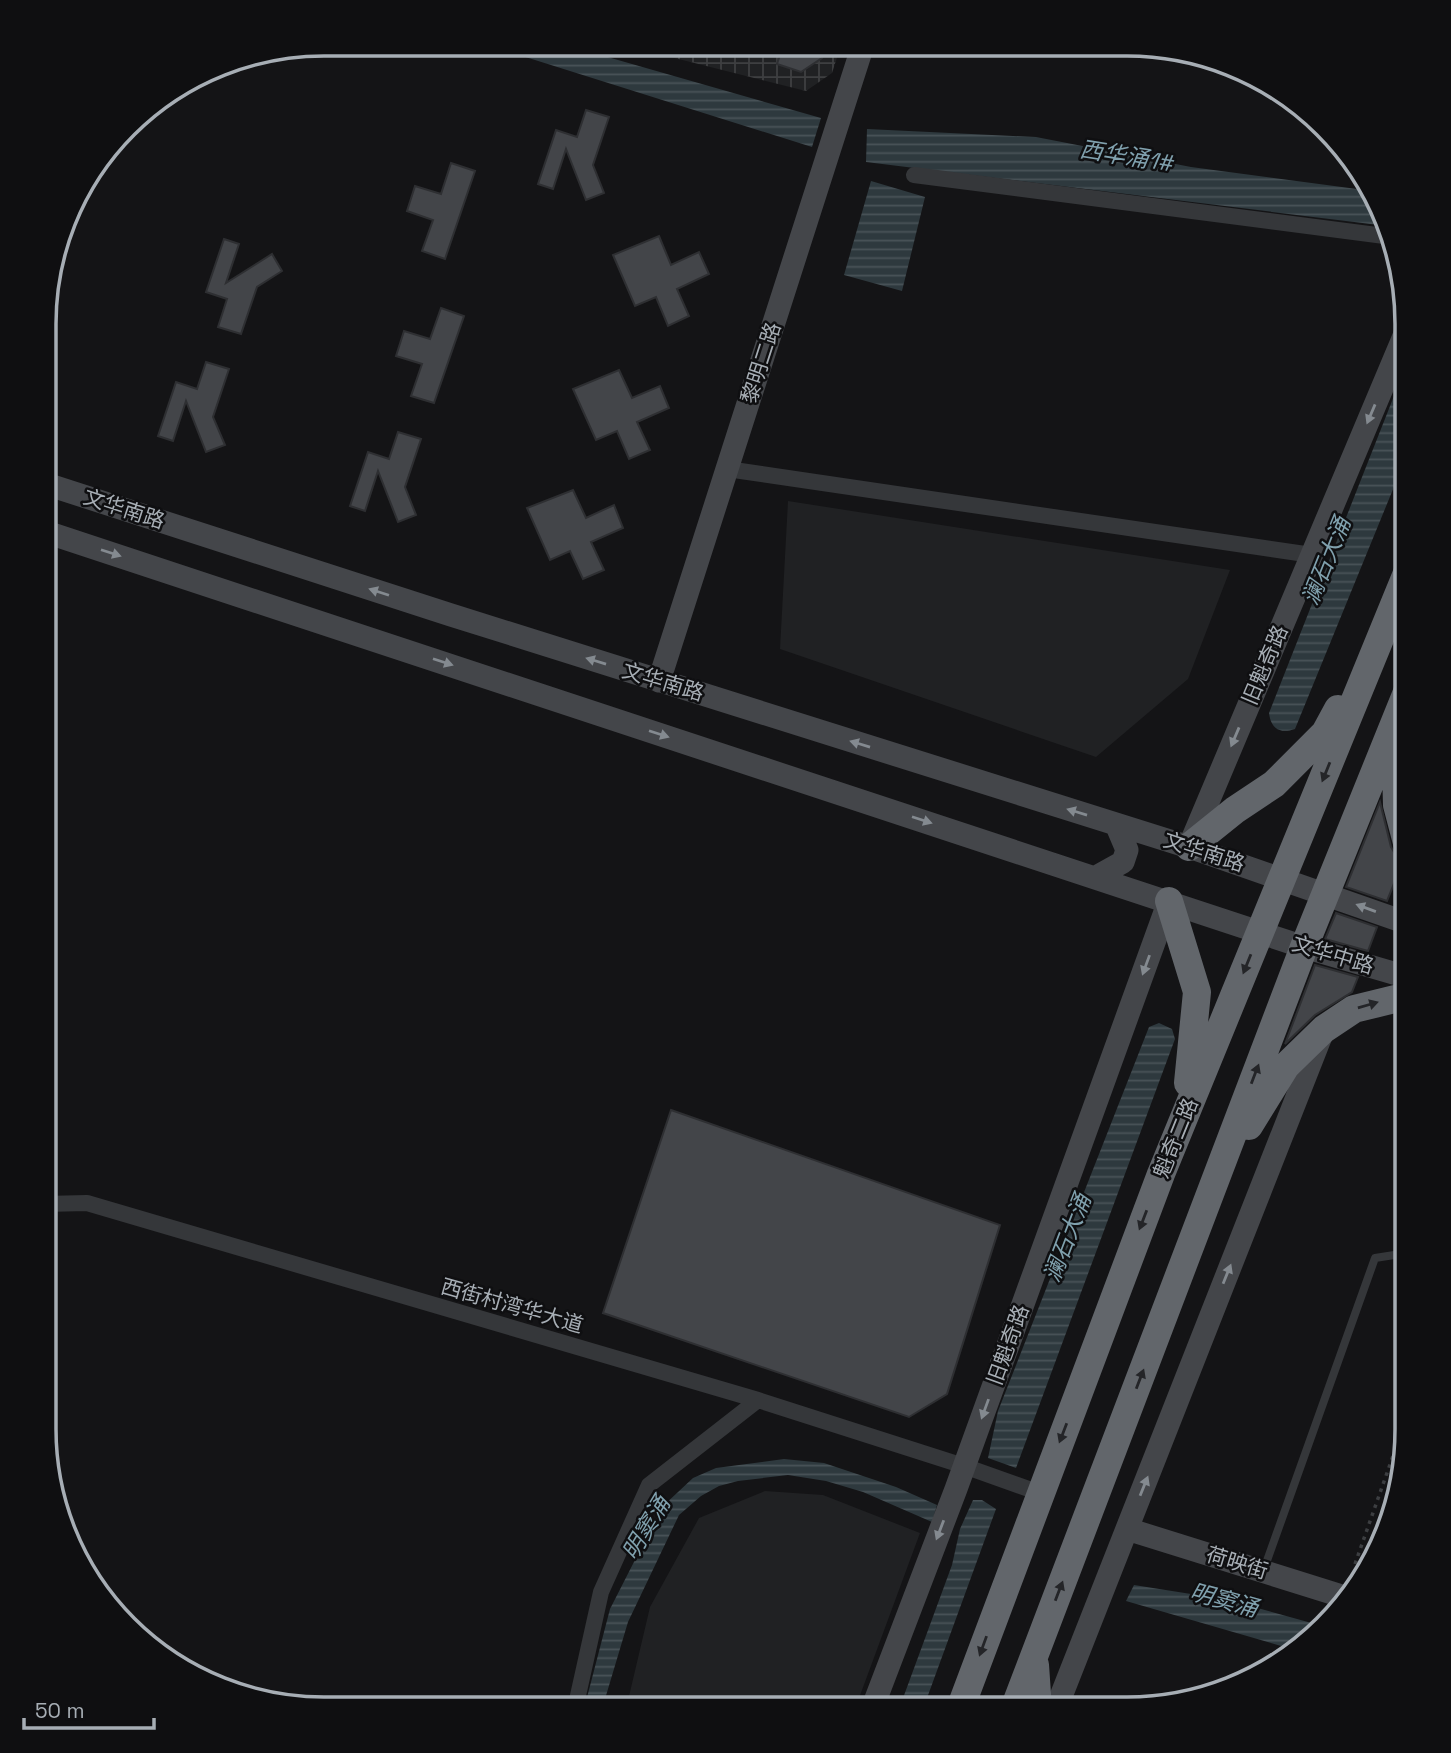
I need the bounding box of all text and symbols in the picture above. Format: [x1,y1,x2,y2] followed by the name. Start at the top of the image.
[1078,134,1177,178] water label: 西华涌1#
[735,319,786,407] street label: 黎明二路
[1365,404,1376,425] one-way arrow
[80,483,168,534] street label: 文华南路
[1295,510,1358,609] water label: 澜石大涌
[100,548,121,559] one-way arrow
[369,586,390,597] one-way arrow
[1236,621,1293,709] street label: 旧魁奇路
[586,655,607,666] one-way arrow
[619,656,707,707] street label: 文华南路
[433,658,454,668] one-way arrow
[1230,727,1241,748] one-way arrow
[649,729,670,739] one-way arrow
[849,738,870,749] one-way arrow
[1320,762,1331,783] one-way arrow
[1066,806,1087,817] one-way arrow
[911,815,932,826] one-way arrow
[1160,826,1248,877] street label: 文华南路
[1355,903,1376,914] one-way arrow
[1289,929,1377,980] street label: 文华中路
[1242,954,1253,975] one-way arrow
[1140,955,1151,976] one-way arrow
[1357,999,1378,1009] one-way arrow
[1250,1064,1261,1085] one-way arrow
[1147,1094,1204,1182] street label: 魁奇二路
[1037,1187,1099,1286] water label: 澜石大涌
[1138,1210,1149,1231] one-way arrow
[1222,1264,1233,1285] one-way arrow
[438,1272,587,1339] street label: 西街村湾华大道
[980,1301,1035,1389] street label: 旧魁奇路
[1134,1368,1145,1389] one-way arrow
[979,1399,990,1420] one-way arrow
[1057,1422,1068,1443] one-way arrow
[1138,1475,1149,1496] one-way arrow
[615,1488,678,1565] water label: 明窦涌
[935,1519,946,1540] one-way arrow
[1203,1540,1271,1585] street label: 荷映街
[1187,1577,1264,1624] water label: 明窦涌
[1054,1581,1065,1602] one-way arrow
[977,1635,988,1656] one-way arrow
[24,1686,154,1730] scale bar
[35,1697,85,1724] text: 50 m

